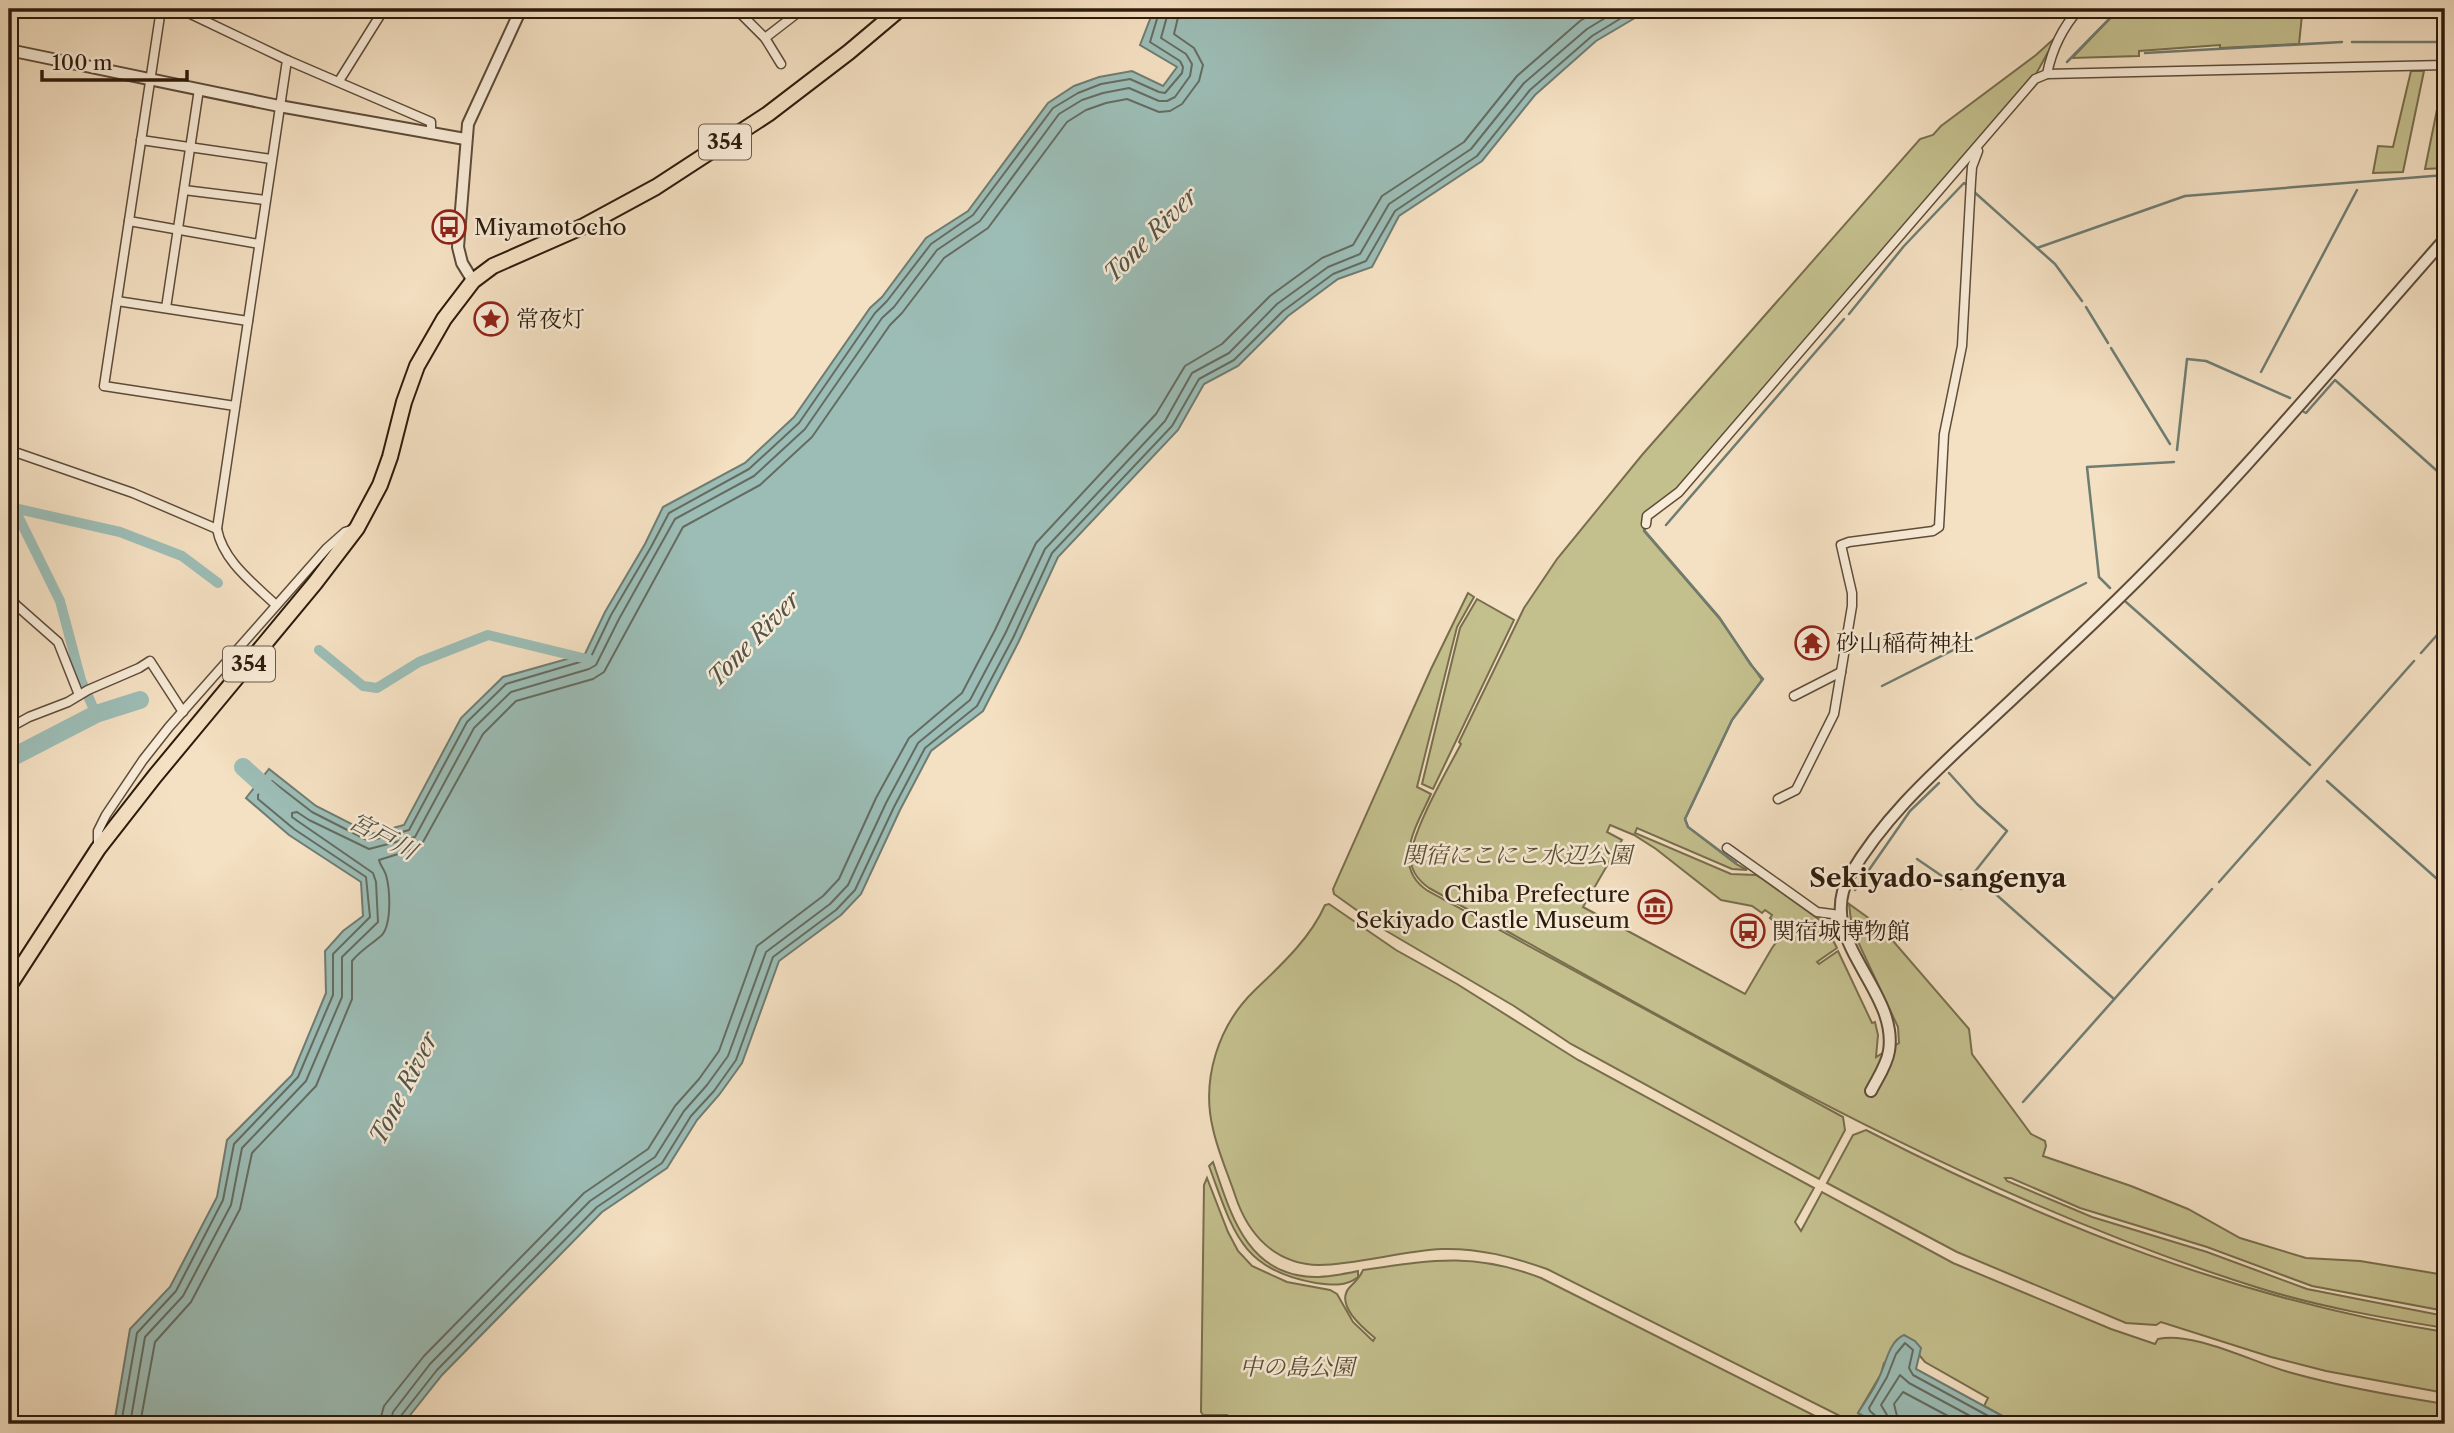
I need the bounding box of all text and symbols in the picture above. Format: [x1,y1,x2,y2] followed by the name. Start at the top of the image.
[42,38,187,82] scale bar
[52,50,113,75] text: 100 m
[699,124,751,160] road number: 354
[1098,180,1205,288] water label: Tone River
[430,208,468,246] bus stop icon: Miyamotocho
[474,213,627,241] place label: Miyamotocho
[472,300,510,338] place icon: 常夜灯
[516,305,585,333] place label: 常夜灯
[701,584,807,692] water label: Tone River
[1793,624,1831,662] temple icon: 砂山稲荷神社
[1836,629,1974,657] place label: 砂山稲荷神社
[223,646,275,682] road number: 354
[345,806,424,867] water label: 宮戸川
[1402,841,1636,869] park label: 関宿にこにこ水辺公園
[1809,862,2068,894] district label: Sekiyado-sangenya
[1356,880,1630,934] place label: Chiba Prefecture Sekiyado Castle Museum
[1636,888,1674,926] museum icon: Chiba Prefecture Sekiyado Castle Museum
[1729,912,1767,950] bus stop icon: 関宿城博物館
[1772,917,1910,945] place label: 関宿城博物館
[363,1026,445,1148] water label: Tone River
[1240,1353,1359,1381] park label: 中の島公園

